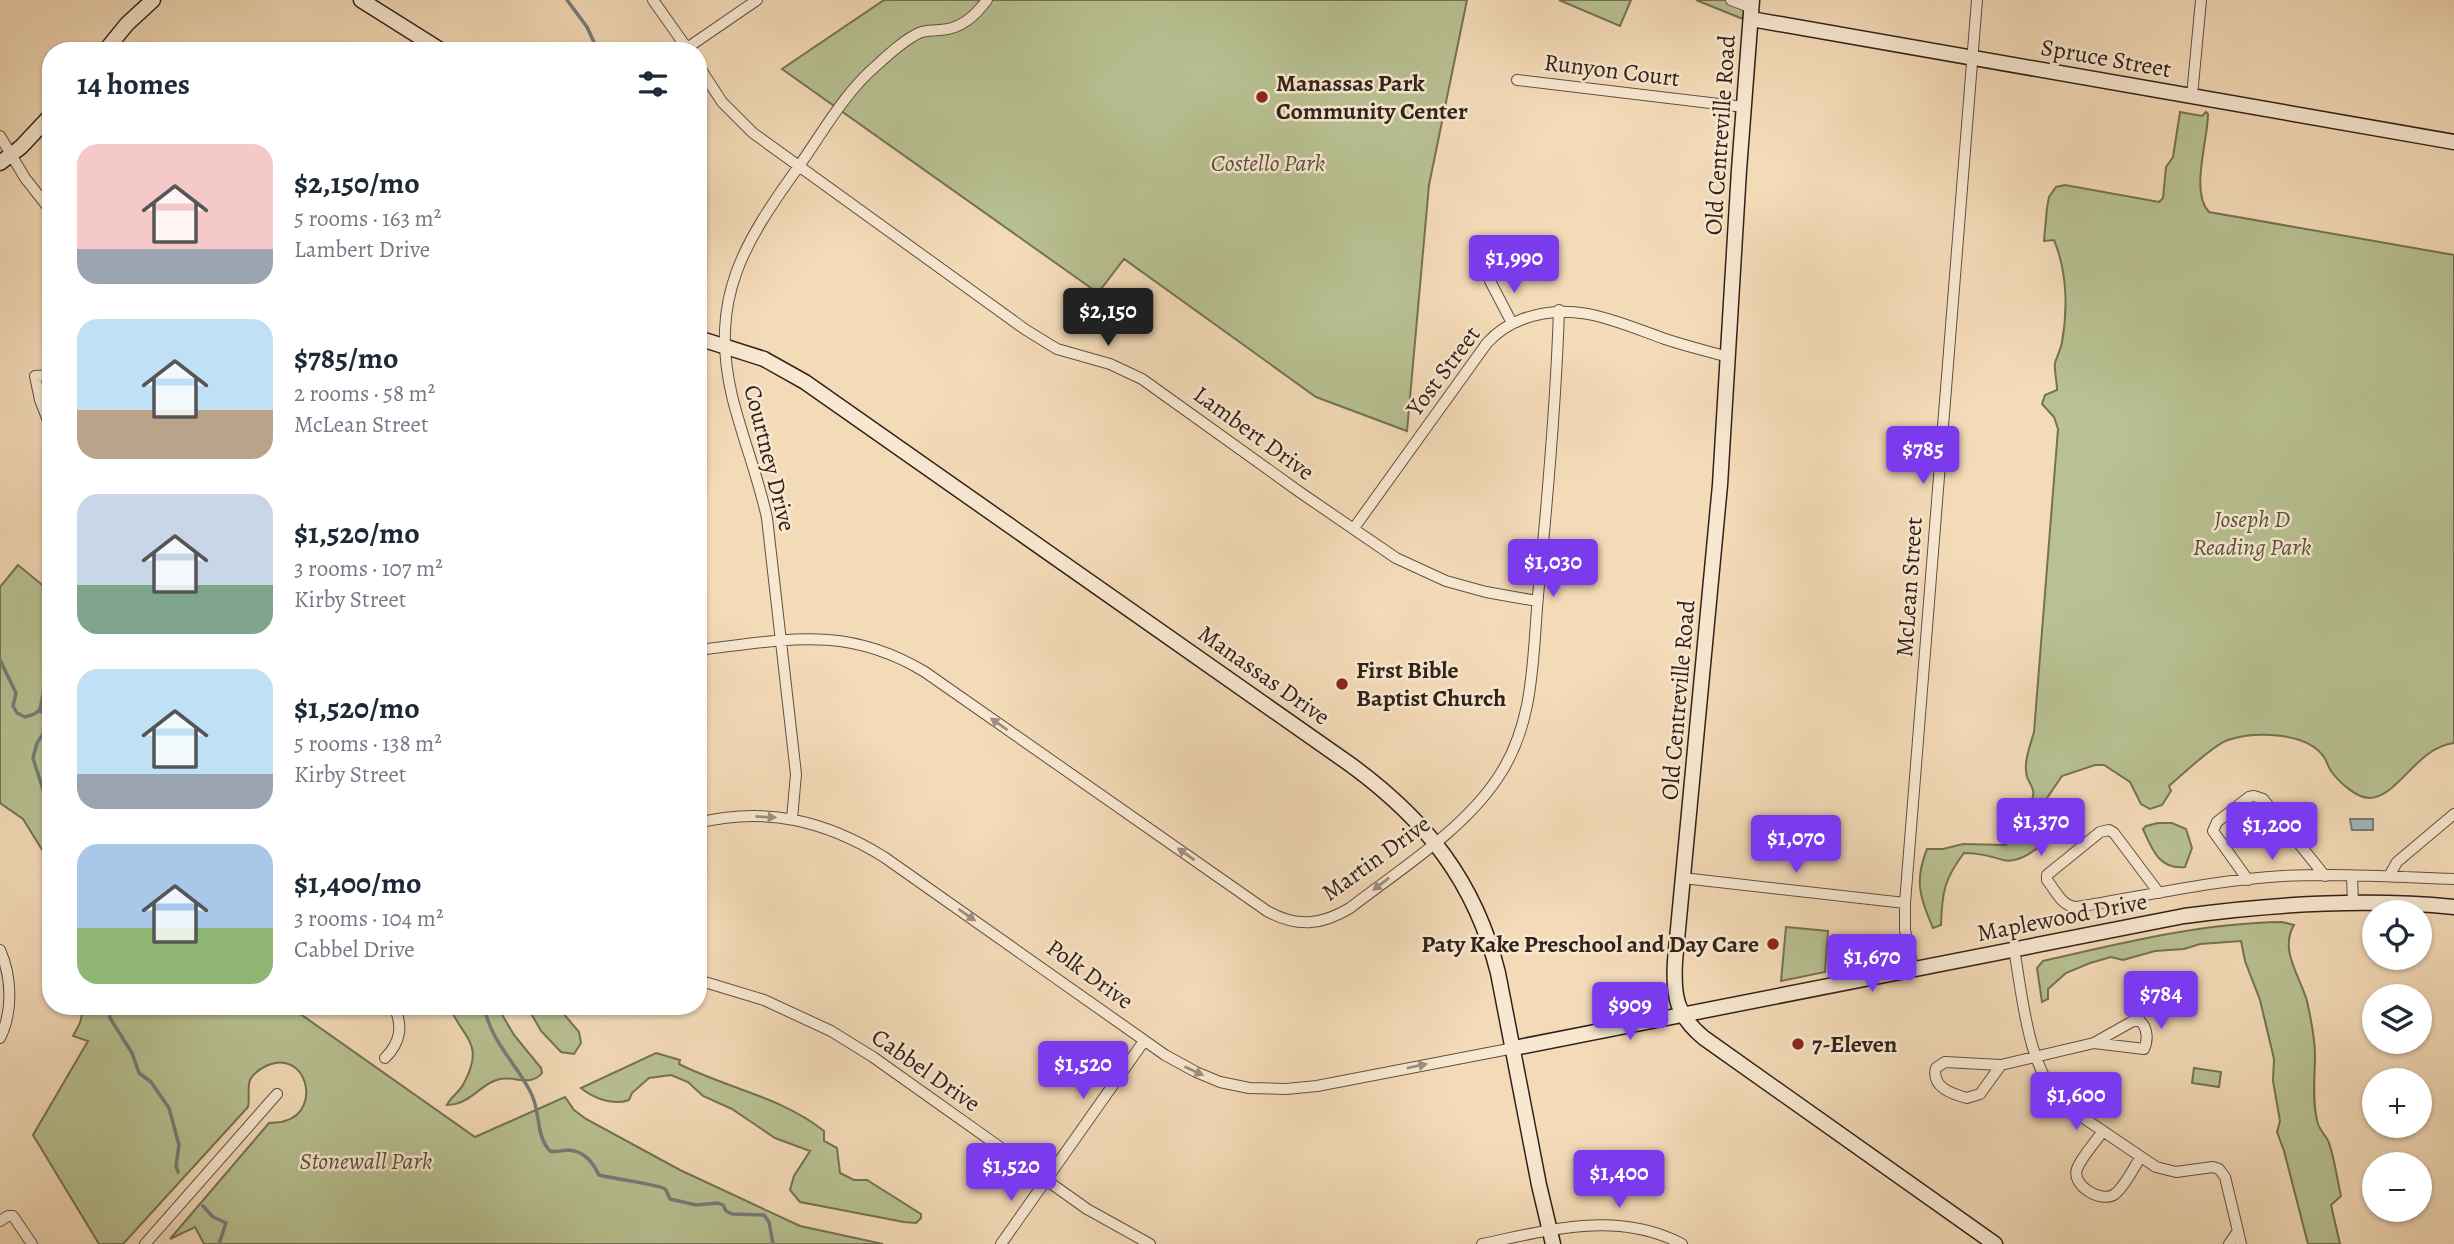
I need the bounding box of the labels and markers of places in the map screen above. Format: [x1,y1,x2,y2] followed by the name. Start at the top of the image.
[1276,67,1468,127] place label: Manassas Park Community Center
[1254,89,1270,105] marker: Manassas Park Community Center
[1457,236,1571,295] pin: $1,990
[1051,288,1165,348] pin: $2,150
[1882,426,1964,486] pin: $785
[1496,540,1610,599] pin: $1,030
[1356,654,1506,714] place label: First Bible Baptist Church
[1334,676,1350,692] marker: First Bible Baptist Church
[1984,798,2098,858] pin: $1,370
[2215,802,2329,862] pin: $1,200
[1739,816,1853,875] pin: $1,070
[1421,928,1759,960] place label: Paty Kake Preschool and Day Care
[1815,934,1929,994] pin: $1,670
[1765,936,1781,952] marker: Paty Kake Preschool and Day Care
[2120,972,2202,1031] pin: $784
[1589,982,1671,1042] pin: $909
[1812,1028,1898,1060] place label: 7-Eleven
[1790,1036,1806,1052] marker: 7-Eleven
[1026,1042,1140,1101] pin: $1,520
[2019,1072,2133,1132] pin: $1,600
[954,1144,1068,1203] pin: $1,520
[1562,1150,1676,1210] pin: $1,400

